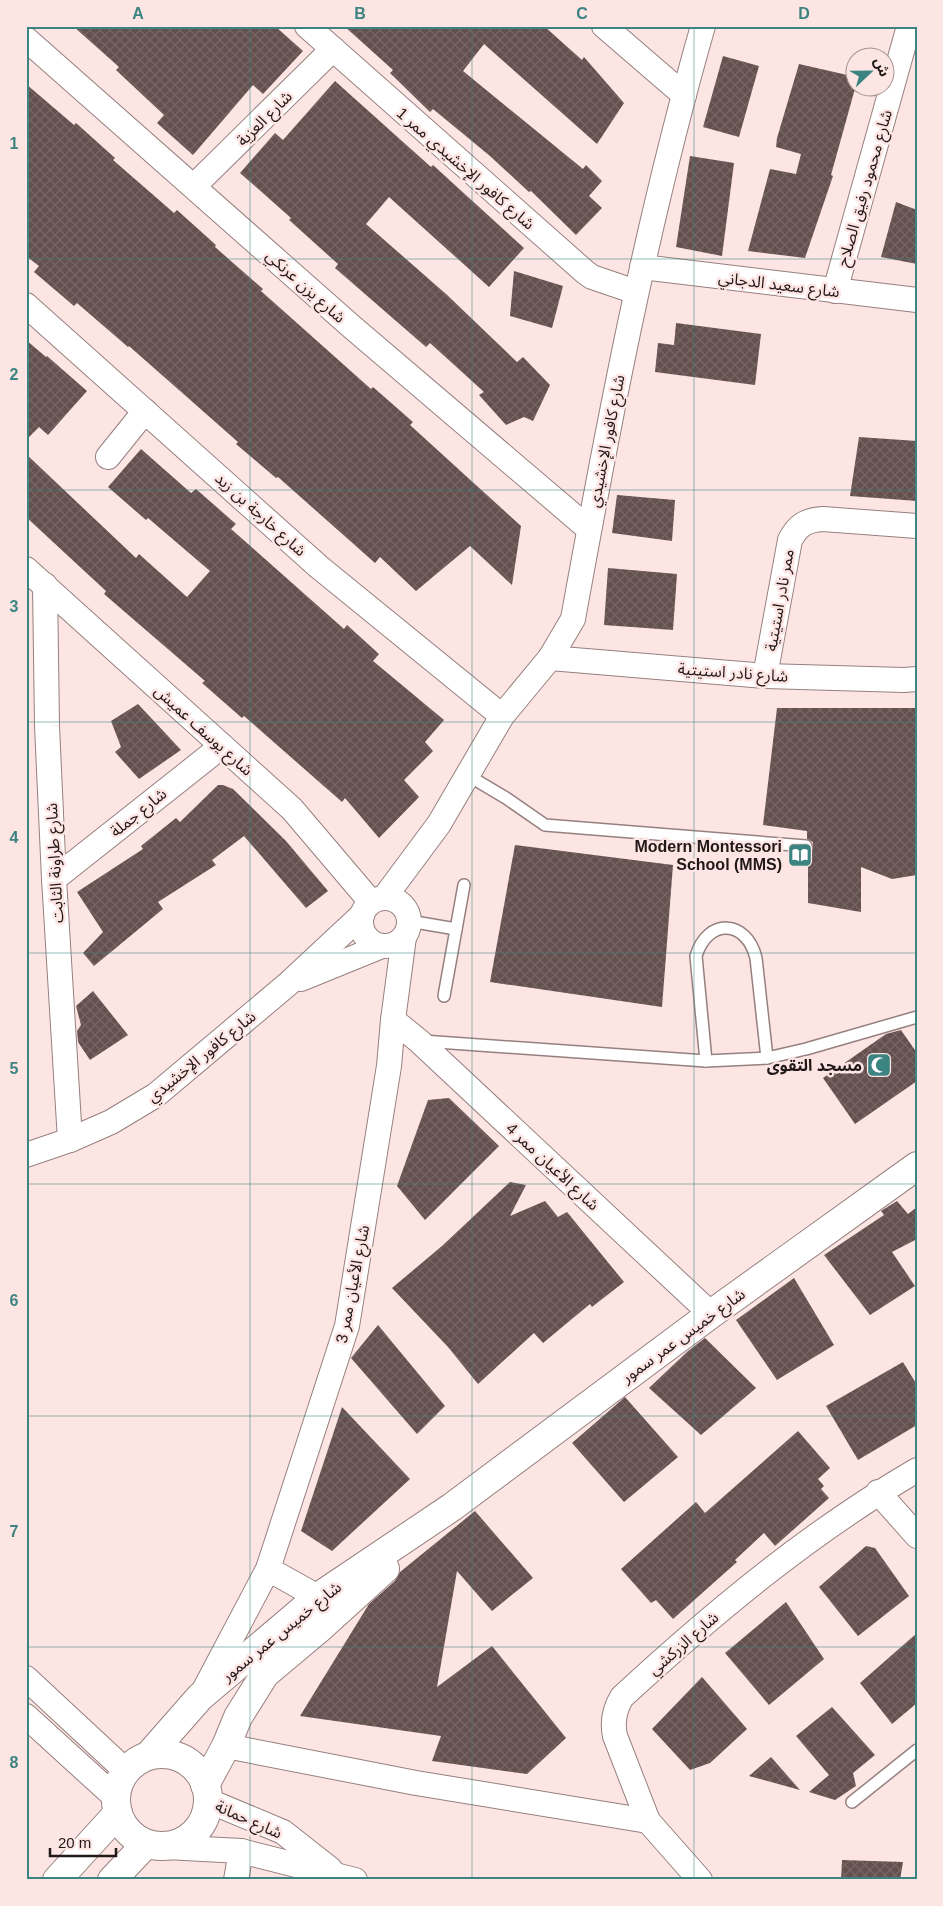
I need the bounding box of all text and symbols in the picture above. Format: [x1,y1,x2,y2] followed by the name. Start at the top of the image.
[132,5,144,22] text: A
[354,5,366,22] text: B
[576,5,588,22] text: C
[798,5,810,22] text: D
[846,48,896,98] north arrow
[871,55,893,79] text: ش
[233,87,298,152] street label: شارع العزية
[391,104,538,236] street label: شارع كافور الإخشيدي ممر 1
[834,108,899,269] street label: شارع محمود رفيق الصلاح
[10,135,19,152] text: 1
[260,247,349,329] street label: شارع يزن عرنكي
[717,269,841,304] street label: شارع سعيد الدجاني
[10,366,19,383] text: 2
[585,373,632,510] street label: شارع كافور الإخشيدي
[209,469,309,562] street label: شارع خارجة بن زيد
[762,548,798,653] street label: ممر نادر استيتية
[10,598,19,615] text: 3
[677,660,789,689] street label: شارع نادر استيتية
[148,682,256,782] street label: شارع يوسف عميش
[107,785,172,843] street label: شارع جملة
[43,802,70,923] street label: شارع طراونة الثابت
[10,829,19,846] text: 4
[634,838,782,873] place label: Modern Montessori School (MMS)
[787,842,813,868] library icon: Modern Montessori School (MMS)
[144,1007,262,1108] street label: شارع كافور الإخشيدي
[866,1052,892,1078] mosque icon: مسجد التقوى
[767,1057,862,1075] place label: مسجد التقوى
[10,1060,19,1077] text: 5
[500,1119,602,1216] street label: شارع الأعيان ممر 4
[333,1223,376,1345] street label: شارع الأعيان ممر 3
[617,1285,751,1390] street label: شارع خميس عمر سمور
[10,1292,19,1309] text: 6
[10,1523,19,1540] text: 7
[218,1578,347,1688] street label: شارع خميس عمر سمور
[645,1608,724,1681] street label: شارع الزركشي
[10,1754,19,1771] text: 8
[211,1797,285,1845] street label: شارع حمانة
[50,1826,116,1858] scale bar
[58,1834,91,1851] text: 20 m

